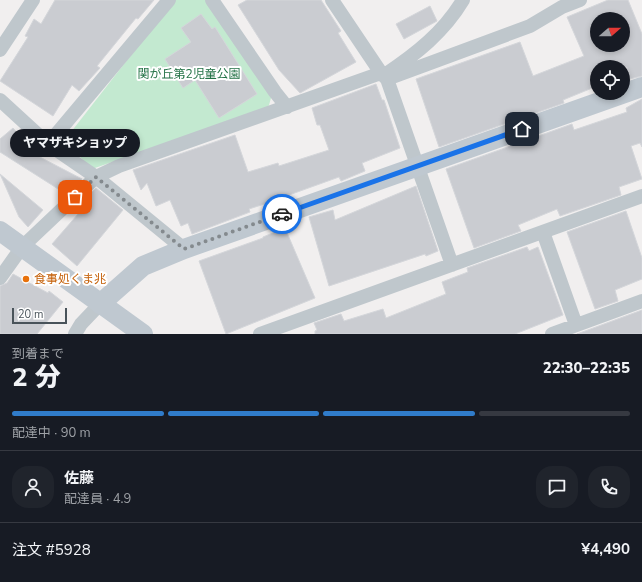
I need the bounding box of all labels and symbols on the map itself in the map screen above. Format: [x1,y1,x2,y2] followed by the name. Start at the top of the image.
[590,12,630,52] north arrow
[137,66,241,82] park label: 関が丘第2児童公園
[505,112,539,146] pin
[10,129,140,157] callout: ヤマザキショップ
[58,180,92,214] pin
[262,194,302,234] courier
[34,271,106,287] place label: 食事処くま兆
[21,274,31,284] marker: 食事処くま兆
[12,306,67,325] scale bar

